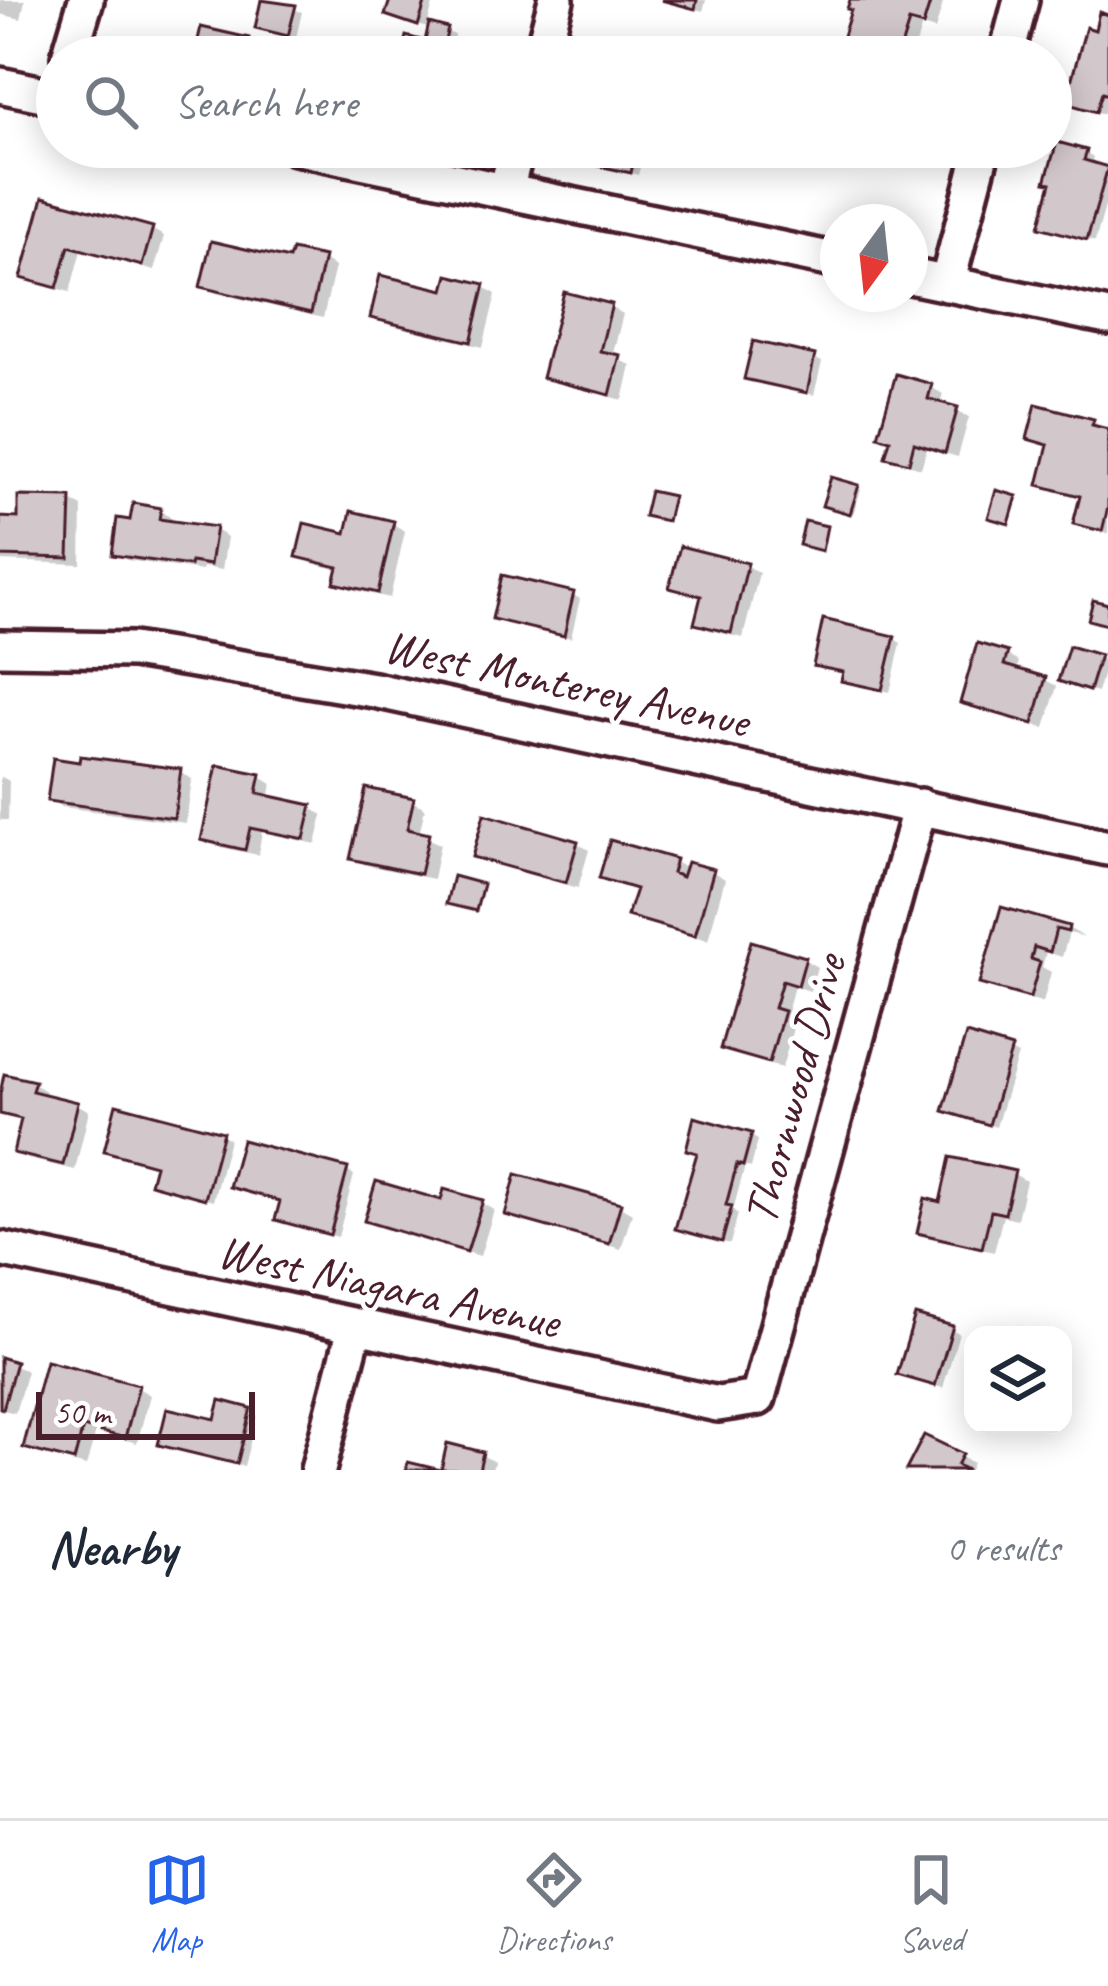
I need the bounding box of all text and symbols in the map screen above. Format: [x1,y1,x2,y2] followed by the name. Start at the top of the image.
[36,36,1072,168] search box
[78,69,144,135] icon: search
[174,74,357,131] text: Search here
[820,204,928,312] north arrow
[379,615,757,752] street label: West Monterey Avenue
[729,945,860,1230] street label: Thornwood Drive
[213,1221,568,1352] street label: West Niagara Avenue
[964,1326,1072,1434] map controls
[964,1326,1072,1434] button: layers
[36,1386,255,1439] scale bar
[54,1392,110,1434] text: 50 m
[48,1516,176,1580] text: Nearby
[946,1524,1060,1573] text: 0 results
[144,1847,210,1961] tab: Map
[497,1847,611,1961] tab: Directions
[898,1847,964,1961] tab: Saved

